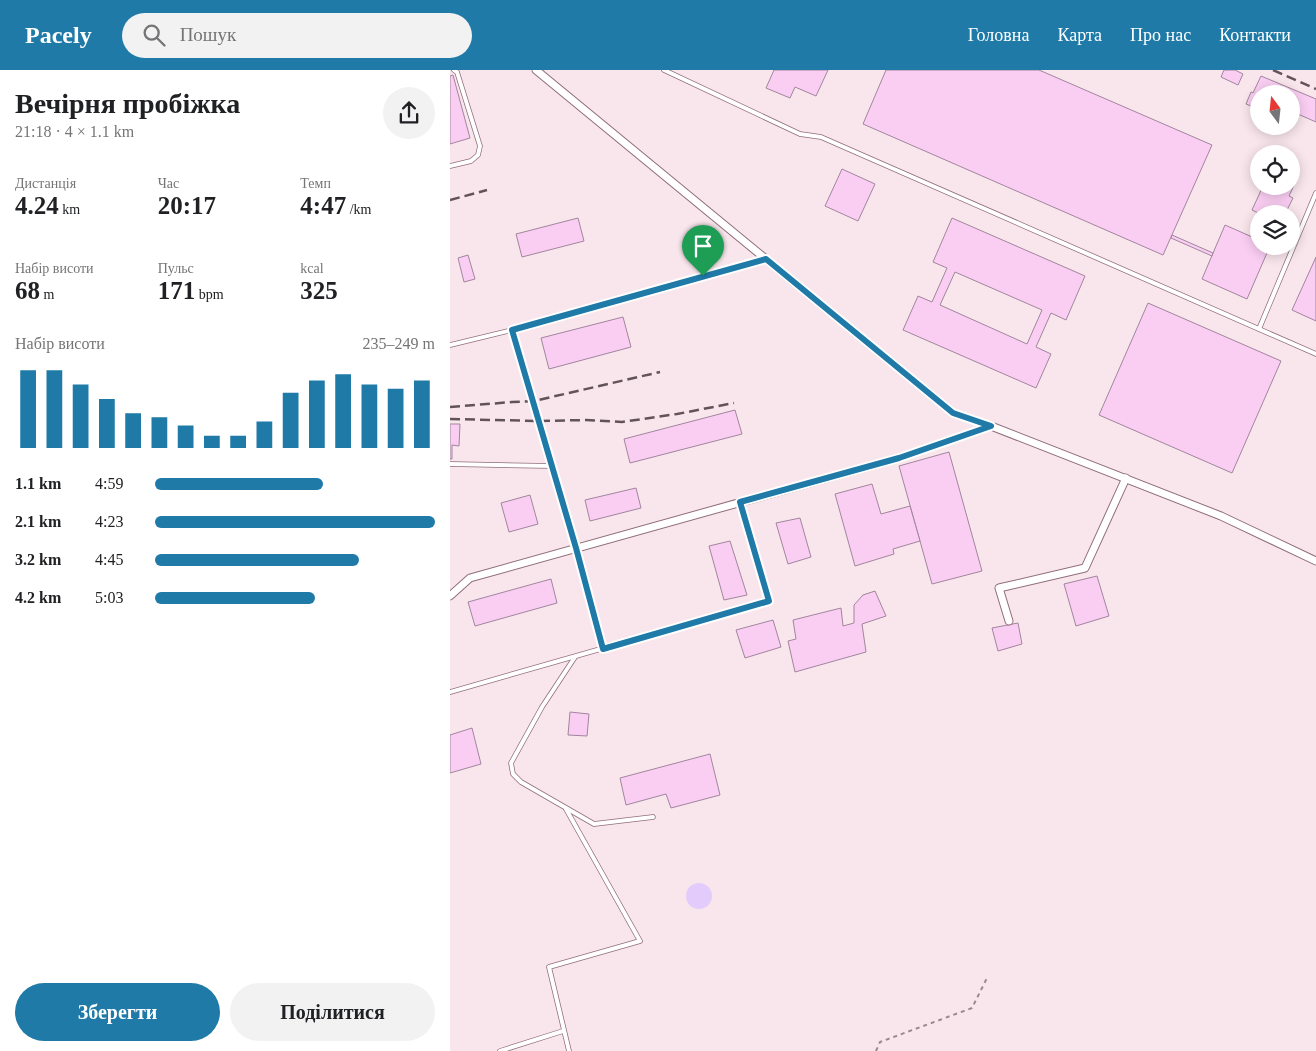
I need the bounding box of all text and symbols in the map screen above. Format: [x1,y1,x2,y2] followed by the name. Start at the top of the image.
[122,13,472,58] search box
[140,21,168,49] icon: search
[25,22,92,48] text: Pacely
[180,24,236,45] text: Пошук
[968,25,1029,45] text: Головна
[1057,25,1102,45] text: Карта
[1130,25,1191,45] text: Про нас
[1219,25,1291,45] text: Контакти
[1250,85,1300,135] north arrow
[1250,85,1300,255] map controls
[383,87,435,139] button: share
[15,88,240,119] text: Вечірня пробіжка
[15,123,134,140] text: 21:18 · 4 × 1.1 km
[1250,145,1300,195] button: locate
[15,176,76,191] text: Дистанція
[158,176,179,191] text: Час
[300,176,331,191] text: Темп
[15,192,59,219] text: 4.24
[158,192,216,219] text: 20:17
[300,192,346,219] text: 4:47
[59,202,80,217] text: km
[346,202,371,217] text: /km
[1250,205,1300,255] button: layers
[682,225,724,276] pin
[689,232,717,260] icon: arrive
[15,261,94,276] text: Набір висоти
[158,261,194,276] text: Пульс
[300,261,324,276] text: kcal
[15,277,40,304] text: 68
[158,277,195,304] text: 171
[300,277,338,304] text: 325
[40,287,54,302] text: m
[195,287,224,302] text: bpm
[15,335,105,352] text: Набір висоти
[363,335,435,352] text: 235–249 m
[15,475,61,492] text: 1.1 km
[95,475,123,492] text: 4:59
[15,513,61,530] text: 2.1 km
[95,513,123,530] text: 4:23
[15,551,61,568] text: 3.2 km
[95,551,123,568] text: 4:45
[15,589,61,606] text: 4.2 km
[95,589,123,606] text: 5:03
[15,983,220,1041] button: Зберегти
[230,983,435,1041] button: Поділитися

